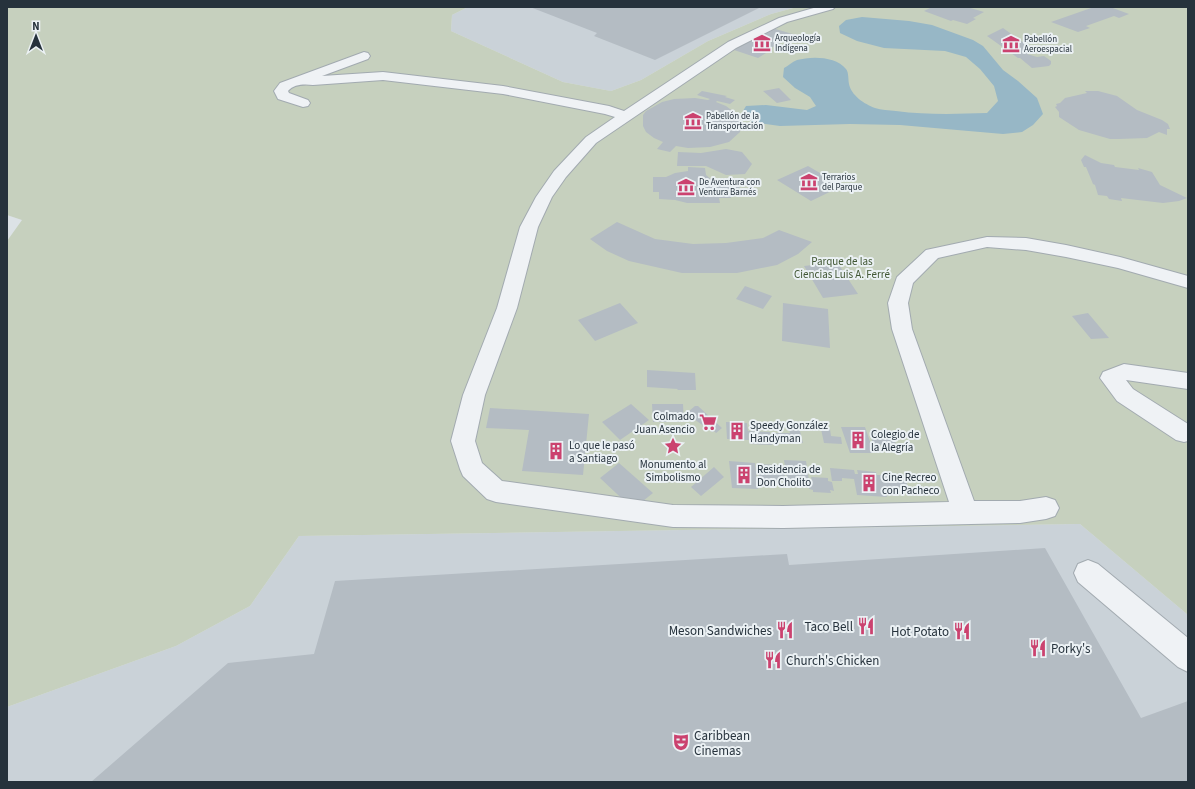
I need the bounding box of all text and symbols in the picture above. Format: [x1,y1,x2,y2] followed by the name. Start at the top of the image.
[16,16,56,56] north arrow
[32,19,40,34] text: N
[775,32,821,55] place label: Arqueología Indígena
[752,33,772,53] museum icon: Arqueología Indígena
[1024,33,1072,56] place label: Pabellón Aeroespacial
[1001,34,1021,54] museum icon: Pabellón Aeroespacial
[706,110,763,133] place label: Pabellón de la Transportación
[683,111,703,131] museum icon: Pabellón de la Transportación
[822,171,863,194] place label: Terrarios del Parque
[799,172,819,192] museum icon: Terrarios del Parque
[699,176,760,199] place label: De Aventura con Ventura Barnés
[676,177,696,197] museum icon: De Aventura con Ventura Barnés
[794,254,890,282] park label: Parque de las Ciencias Luis A. Ferré
[634,409,695,437] place label: Colmado Juan Asencio
[698,412,718,432] supermarket icon: Colmado Juan Asencio
[750,418,828,446] place label: Speedy González Handyman
[727,421,747,441] building icon: Speedy González Handyman
[871,427,920,455] place label: Colegio de la Alegría
[848,430,868,450] building icon: Colegio de la Alegría
[663,436,683,456] place icon: Monumento al Simbolismo
[569,438,635,466] place label: Lo que le pasó a Santiago
[546,441,566,461] building icon: Lo que le pasó a Santiago
[640,457,707,485] place label: Monumento al Simbolismo
[757,462,821,490] place label: Residencia de Don Cholito
[734,465,754,485] building icon: Residencia de Don Cholito
[882,470,940,498] place label: Cine Recreo con Pacheco
[859,473,879,493] building icon: Cine Recreo con Pacheco
[856,616,876,636] restaurant icon: Taco Bell
[804,618,853,636] place label: Taco Bell
[775,620,795,640] restaurant icon: Meson Sandwiches
[952,621,972,641] restaurant icon: Hot Potato
[669,622,773,640] place label: Meson Sandwiches
[891,623,949,641] place label: Hot Potato
[1028,638,1048,658] restaurant icon: Porky's
[1051,640,1091,658] place label: Porky's
[763,650,783,670] restaurant icon: Church's Chicken
[786,652,879,670] place label: Church's Chicken
[694,727,750,760] place label: Caribbean Cinemas
[671,732,691,752] theatre icon: Caribbean Cinemas

